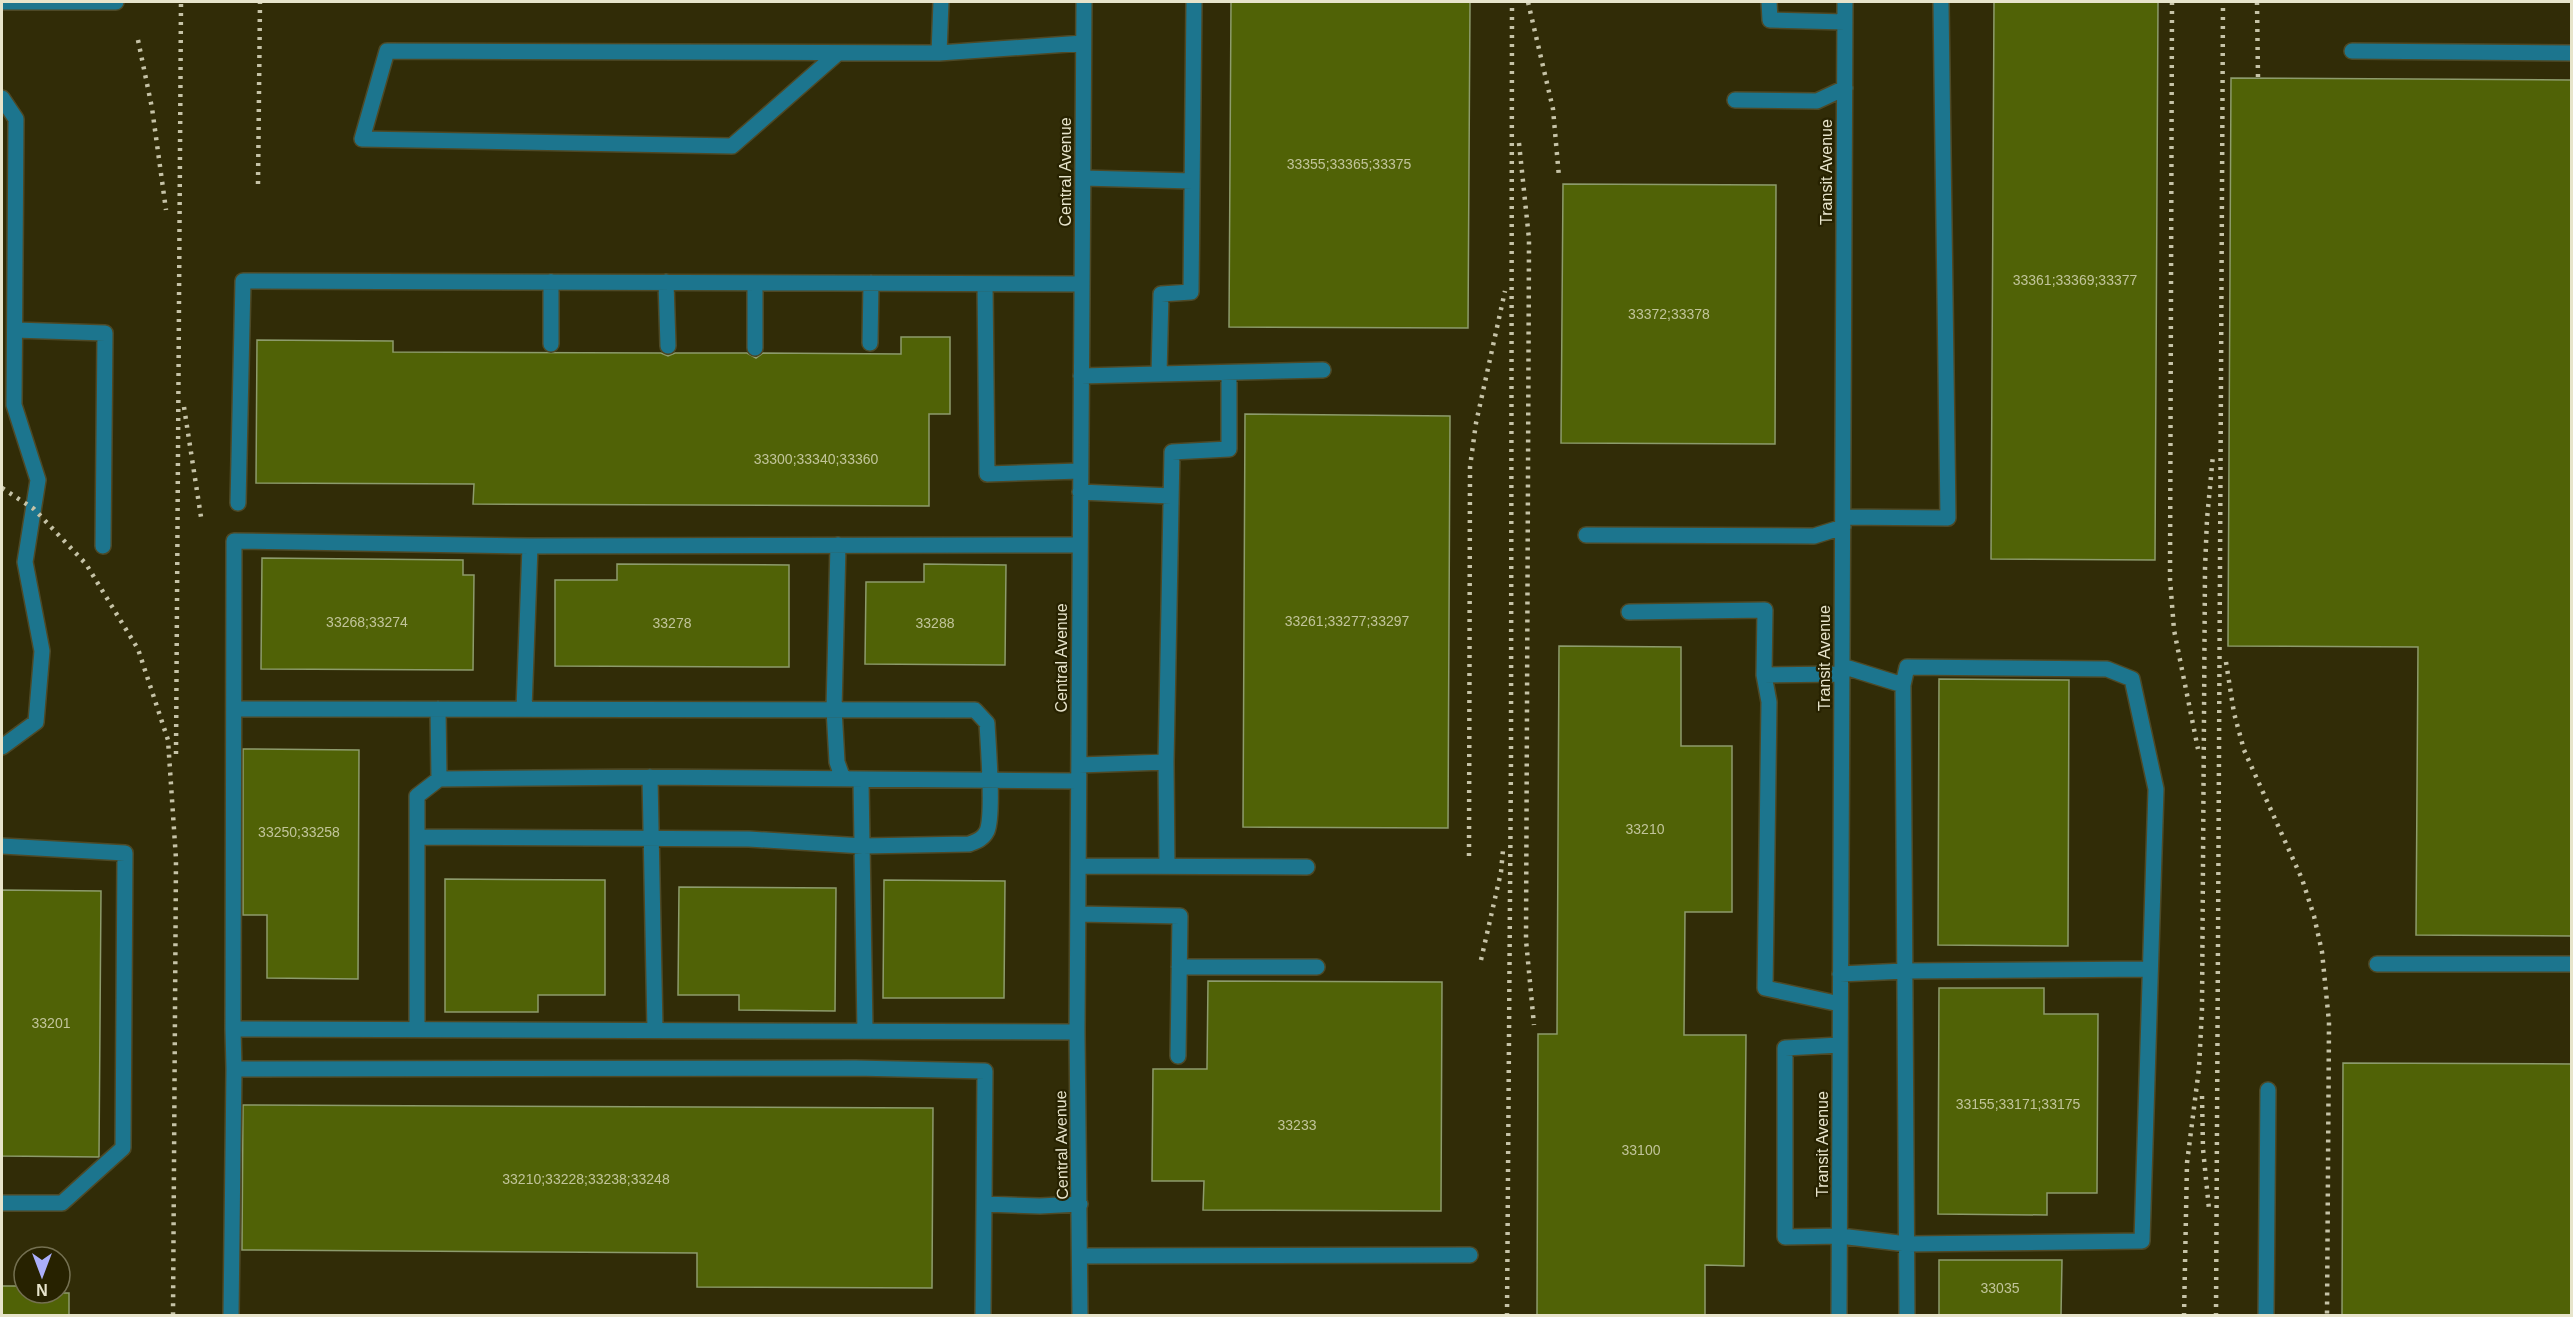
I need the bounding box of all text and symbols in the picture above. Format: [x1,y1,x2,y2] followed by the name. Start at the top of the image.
[1057,117,1074,227] street label: Central Avenue
[1818,119,1835,225] street label: Transit Avenue
[1287,156,1411,172] house number: 33355;33365;33375
[2013,272,2137,288] house number: 33361;33369;33377
[1628,306,1710,322] house number: 33372;33378
[754,451,878,467] house number: 33300;33340;33360
[1053,603,1070,713] street label: Central Avenue
[1816,605,1833,711] street label: Transit Avenue
[1285,613,1409,629] house number: 33261;33277;33297
[326,614,408,630] house number: 33268;33274
[653,615,692,631] house number: 33278
[916,615,955,631] house number: 33288
[1626,821,1665,837] house number: 33210
[258,824,340,840] house number: 33250;33258
[32,1015,71,1031] house number: 33201
[1052,1090,1071,1200] street label: Central Avenue
[1814,1091,1831,1197] street label: Transit Avenue
[1956,1096,2080,1112] house number: 33155;33171;33175
[1278,1117,1317,1133] house number: 33233
[1622,1142,1661,1158] house number: 33100
[502,1171,670,1187] house number: 33210;33228;33238;33248
[12,1245,72,1305] north arrow
[1981,1280,2020,1296] house number: 33035
[36,1281,48,1298] text: N

